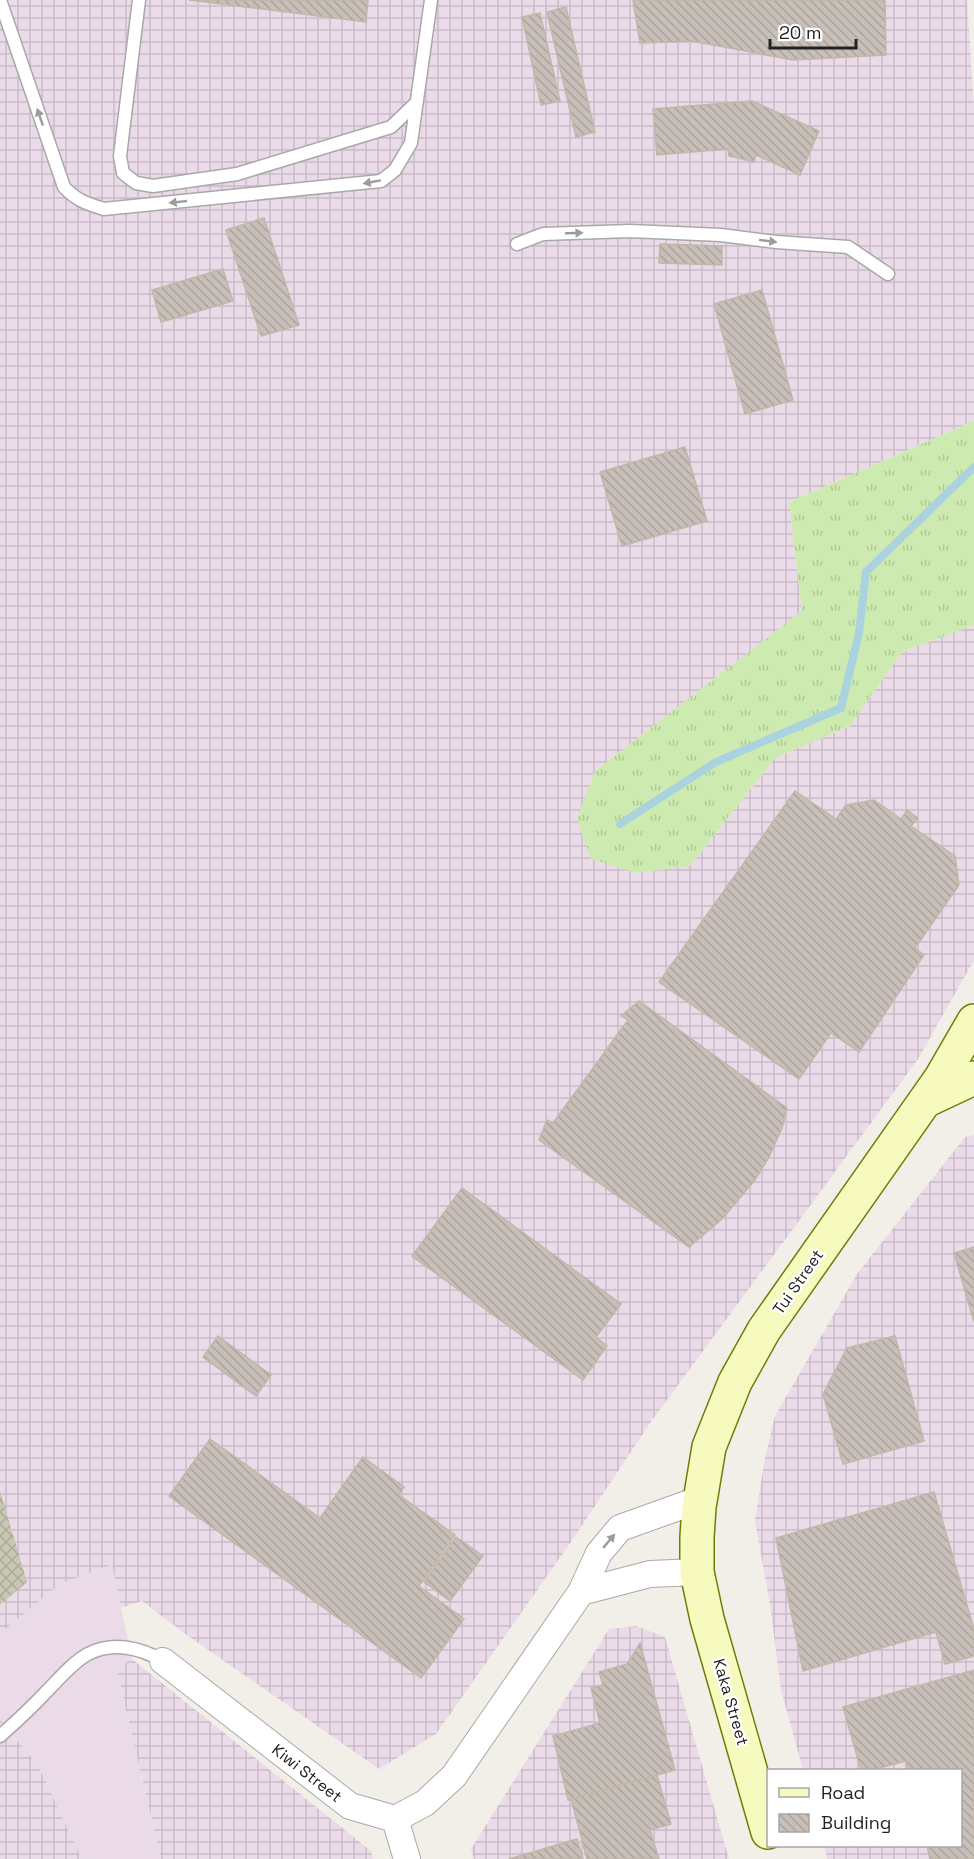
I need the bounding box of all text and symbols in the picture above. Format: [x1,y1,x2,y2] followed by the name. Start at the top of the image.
[770,12,856,50] scale bar
[779,21,822,44] text: 20 m
[35,108,45,126] one-way arrow
[362,178,381,187] one-way arrow
[168,197,187,207] one-way arrow
[564,228,583,237] one-way arrow
[759,237,778,246] one-way arrow
[768,1245,828,1319] street label: Tui Street
[602,1534,615,1549] one-way arrow
[709,1656,753,1748] street label: Kaka Street
[268,1739,346,1807] street label: Kiwi Street
[767,1769,962,1847] legend
[821,1781,865,1804] text: Road
[821,1811,891,1834] text: Building

